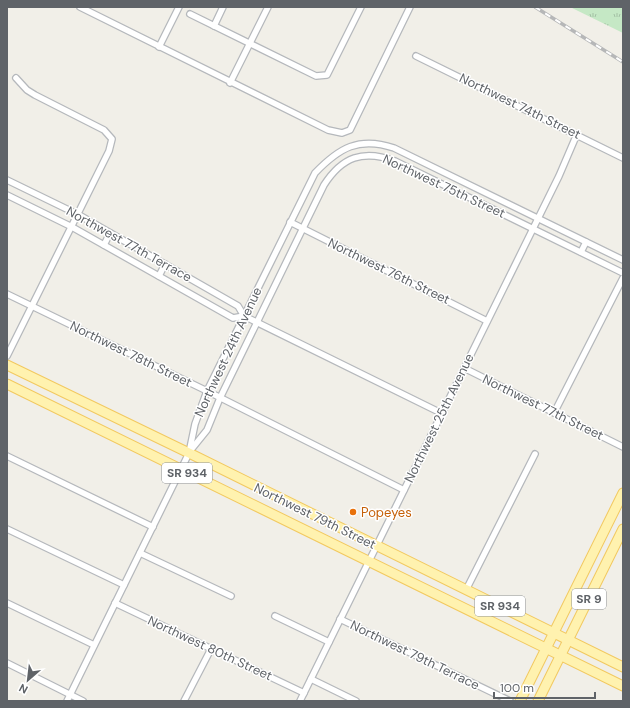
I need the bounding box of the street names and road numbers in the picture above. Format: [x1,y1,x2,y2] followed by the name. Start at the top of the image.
[457,69,583,143] street label: Northwest 74th Street
[380,150,508,222] street label: Northwest 75th Street
[63,202,195,286] street label: Northwest 77th Terrace
[325,234,453,308] street label: Northwest 76th Street
[190,284,266,420] street label: Northwest 24th Avenue
[67,317,195,391] street label: Northwest 78th Street
[400,351,478,485] street label: Northwest 25th Avenue
[480,370,606,444] street label: Northwest 77th Street
[162,463,212,483] road number: SR 934
[251,479,379,553] street label: Northwest 79th Street
[572,589,606,609] road number: SR 9
[475,596,525,616] road number: SR 934
[145,612,275,684] street label: Northwest 80th Street
[348,616,482,694] street label: Northwest 79th Terrace

